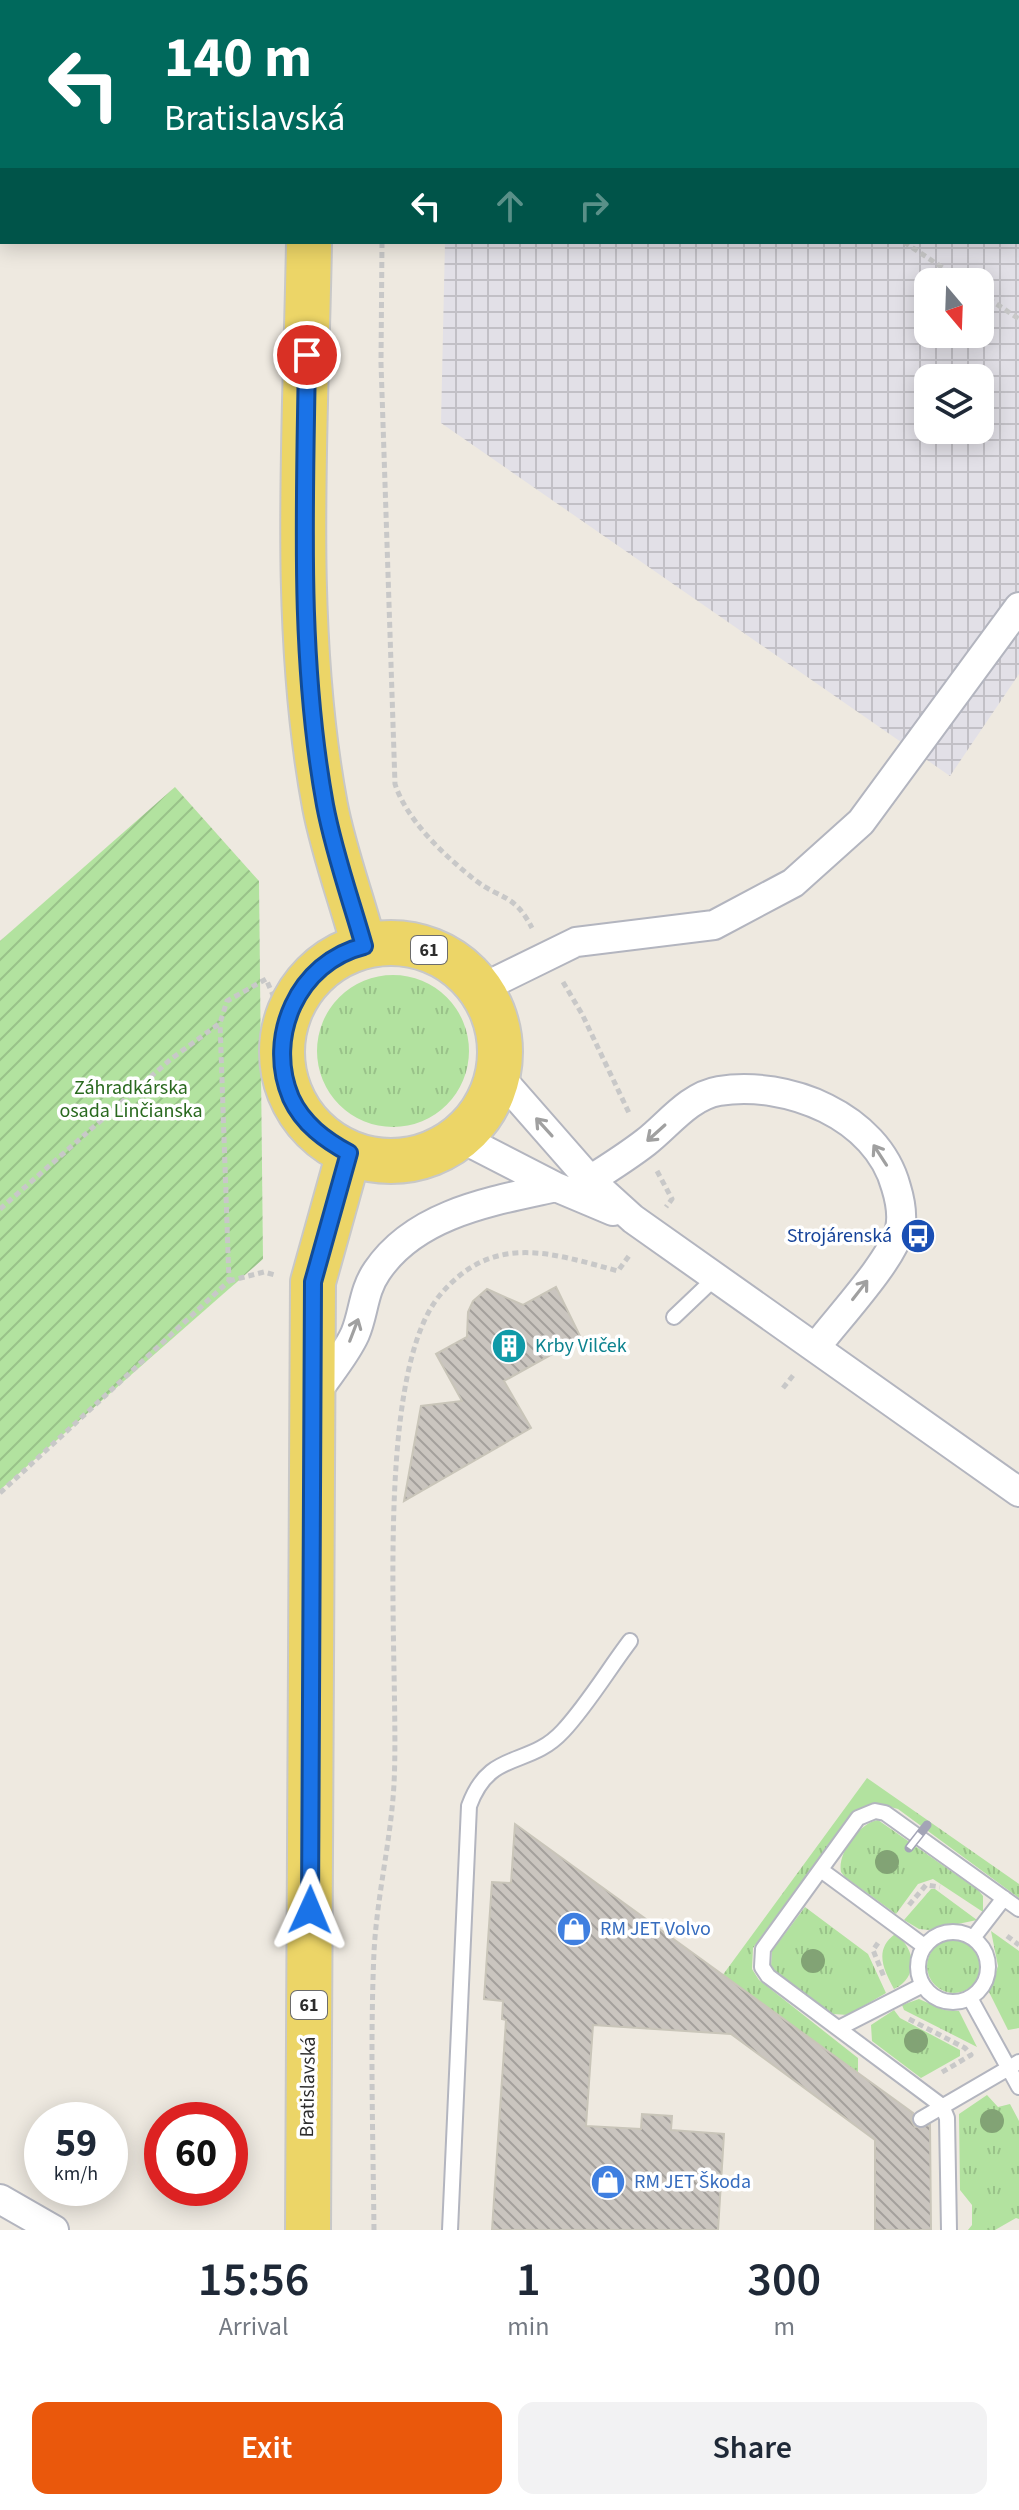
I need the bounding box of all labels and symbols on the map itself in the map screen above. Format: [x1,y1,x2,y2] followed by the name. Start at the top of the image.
[914,268,994,348] north arrow
[273,321,341,389] pin
[411,936,447,964] road number: 61
[59,1074,203,1125] park label: Záhradkárska osada Linčianska
[535,1118,553,1138] one-way arrow
[646,1123,666,1142] one-way arrow
[872,1145,889,1167] one-way arrow
[899,1217,937,1255] bus stop icon: Strojárenská
[787,1222,892,1250] place label: Strojárenská
[851,1280,869,1301] one-way arrow
[348,1318,362,1343] one-way arrow
[490,1327,528,1365] building icon: Krby Vilček
[535,1332,627,1360] place label: Krby Vilček
[268,1868,352,1952] position arrow
[555,1910,593,1948] shop icon: RM JET Volvo
[600,1915,711,1943] place label: RM JET Volvo
[291,1991,327,2019] road number: 61
[293,2036,323,2138] street label: Bratislavská
[144,2102,248,2206] speed limit sign: 60
[589,2163,627,2201] shop icon: RM JET Škoda
[634,2168,751,2196] place label: RM JET Škoda

